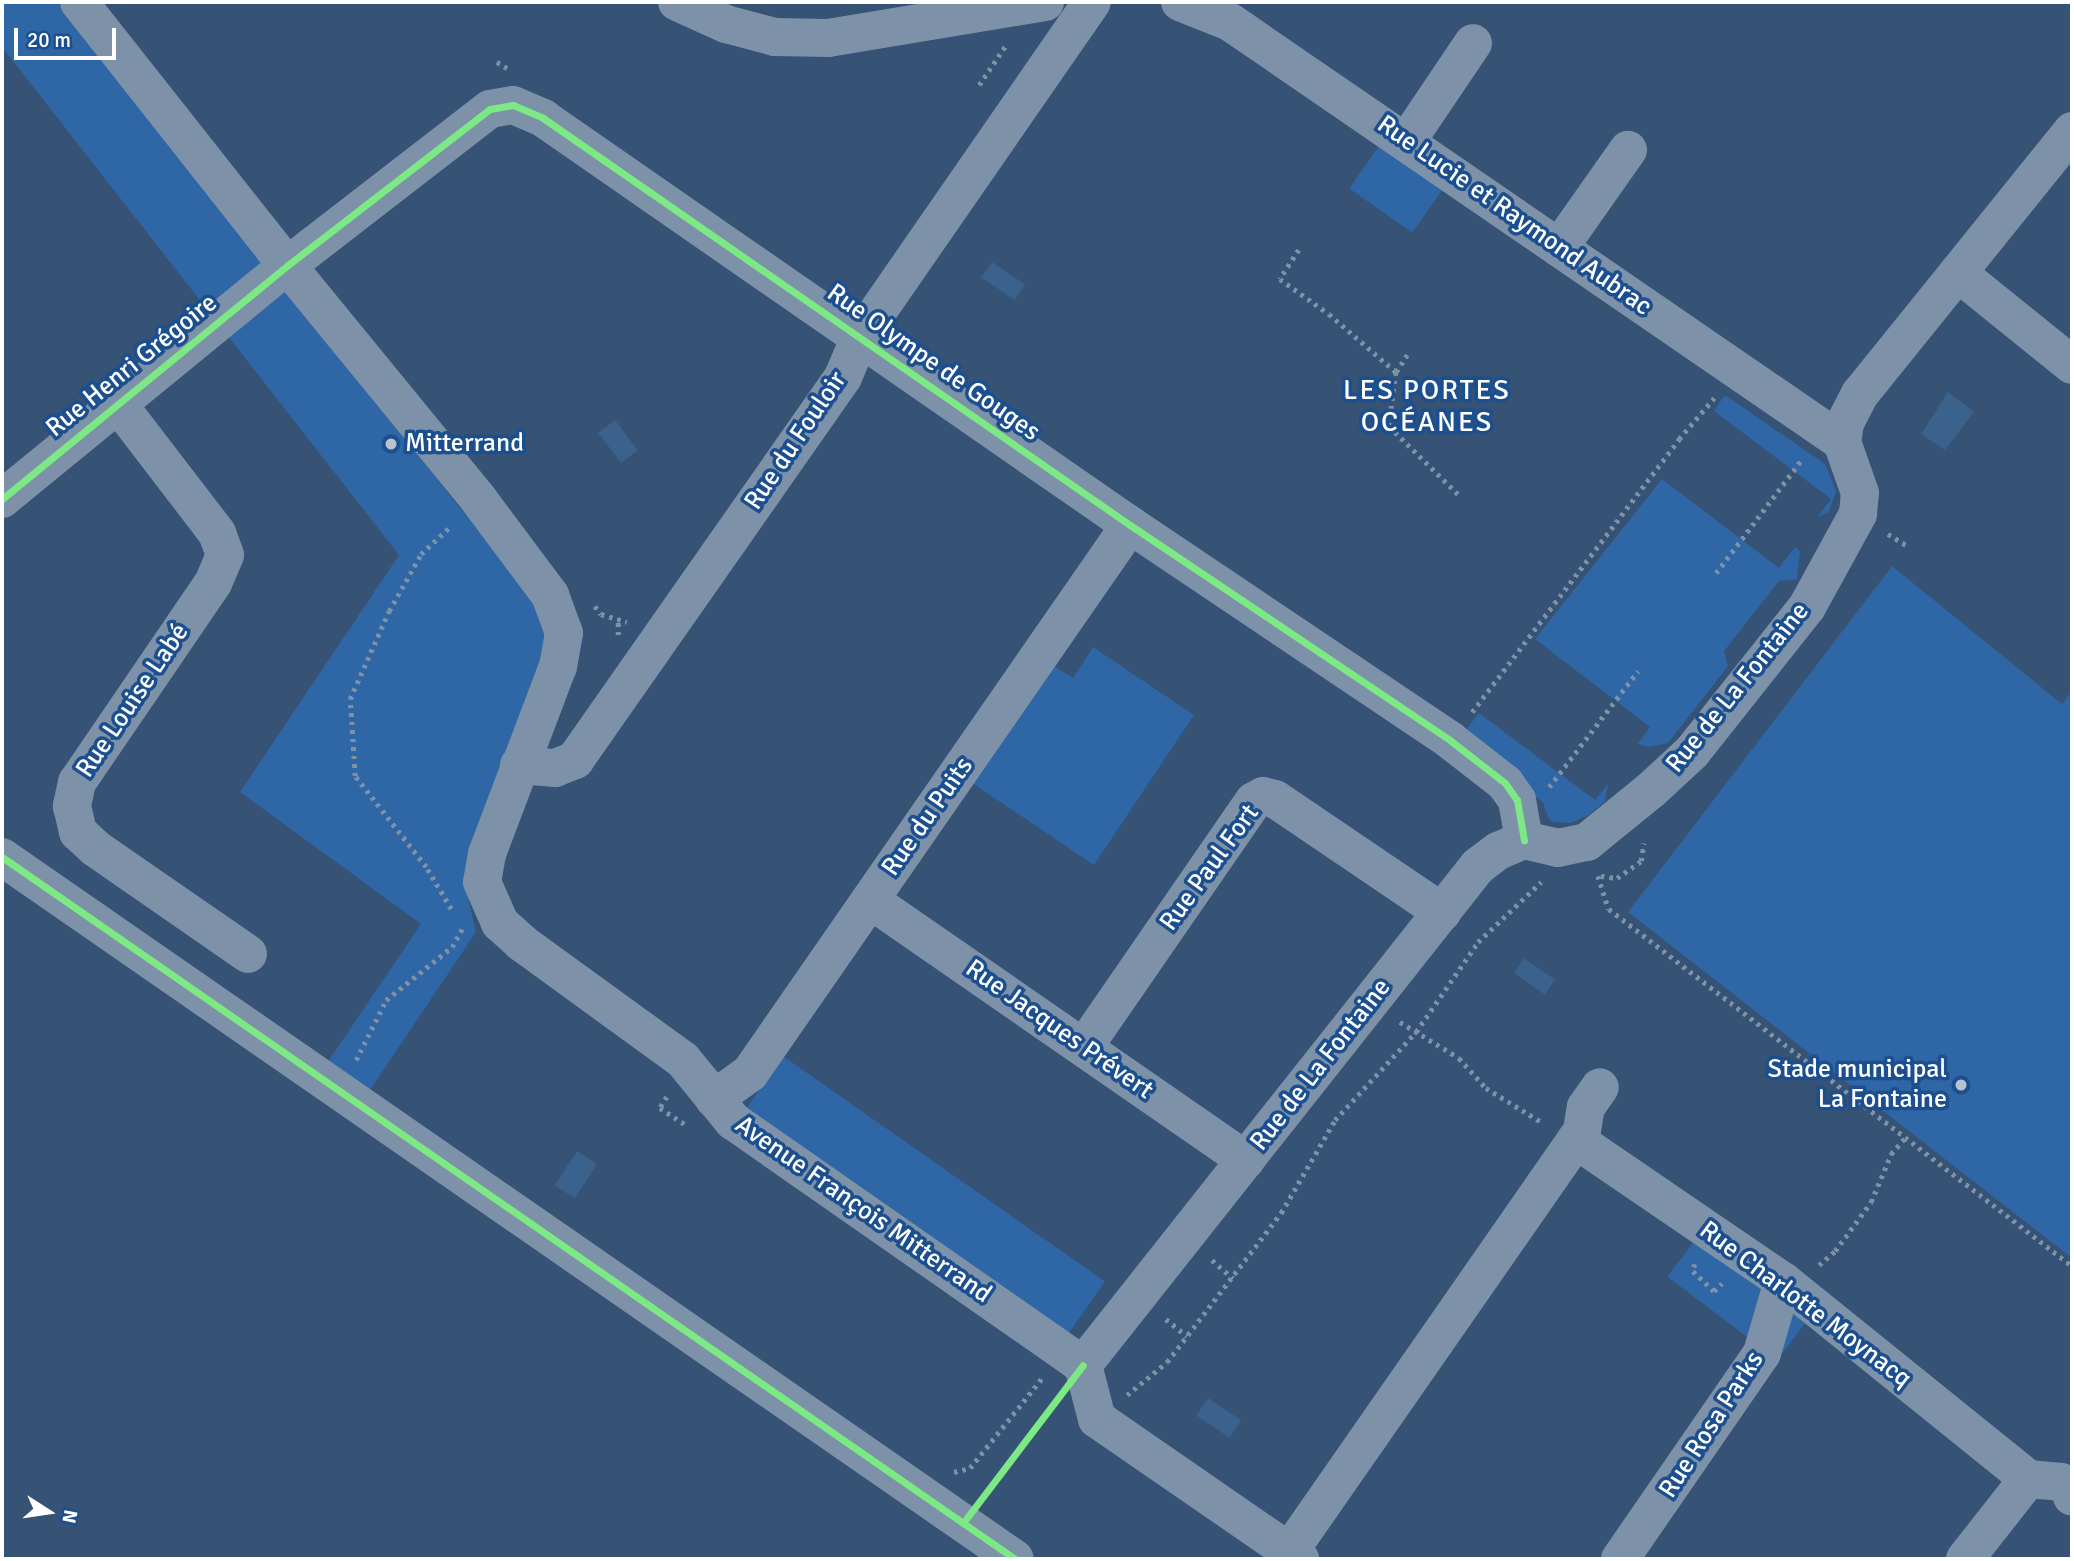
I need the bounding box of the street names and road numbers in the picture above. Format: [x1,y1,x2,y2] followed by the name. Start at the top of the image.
[1371,109,1657,323] street label: Rue Lucie et Raymond Aubrac
[820,278,1046,448] street label: Rue Olympe de Gouges
[40,288,224,444] street label: Rue Henri Grégoire
[738,366,854,516] street label: Rue du Fouloir
[1660,597,1816,779] street label: Rue de La Fontaine
[70,618,196,784] street label: Rue Louise Labé
[876,752,980,882] street label: Rue du Puits
[1154,799,1266,937] street label: Rue Paul Fort
[959,954,1159,1106] street label: Rue Jacques Prévert
[1244,973,1398,1157] street label: Rue de La Fontaine
[729,1110,997,1310] street label: Avenue François Mitterrand
[1693,1215,1917,1395] street label: Rue Charlotte Moynacq
[1653,1346,1771,1504] street label: Rue Rosa Parks

